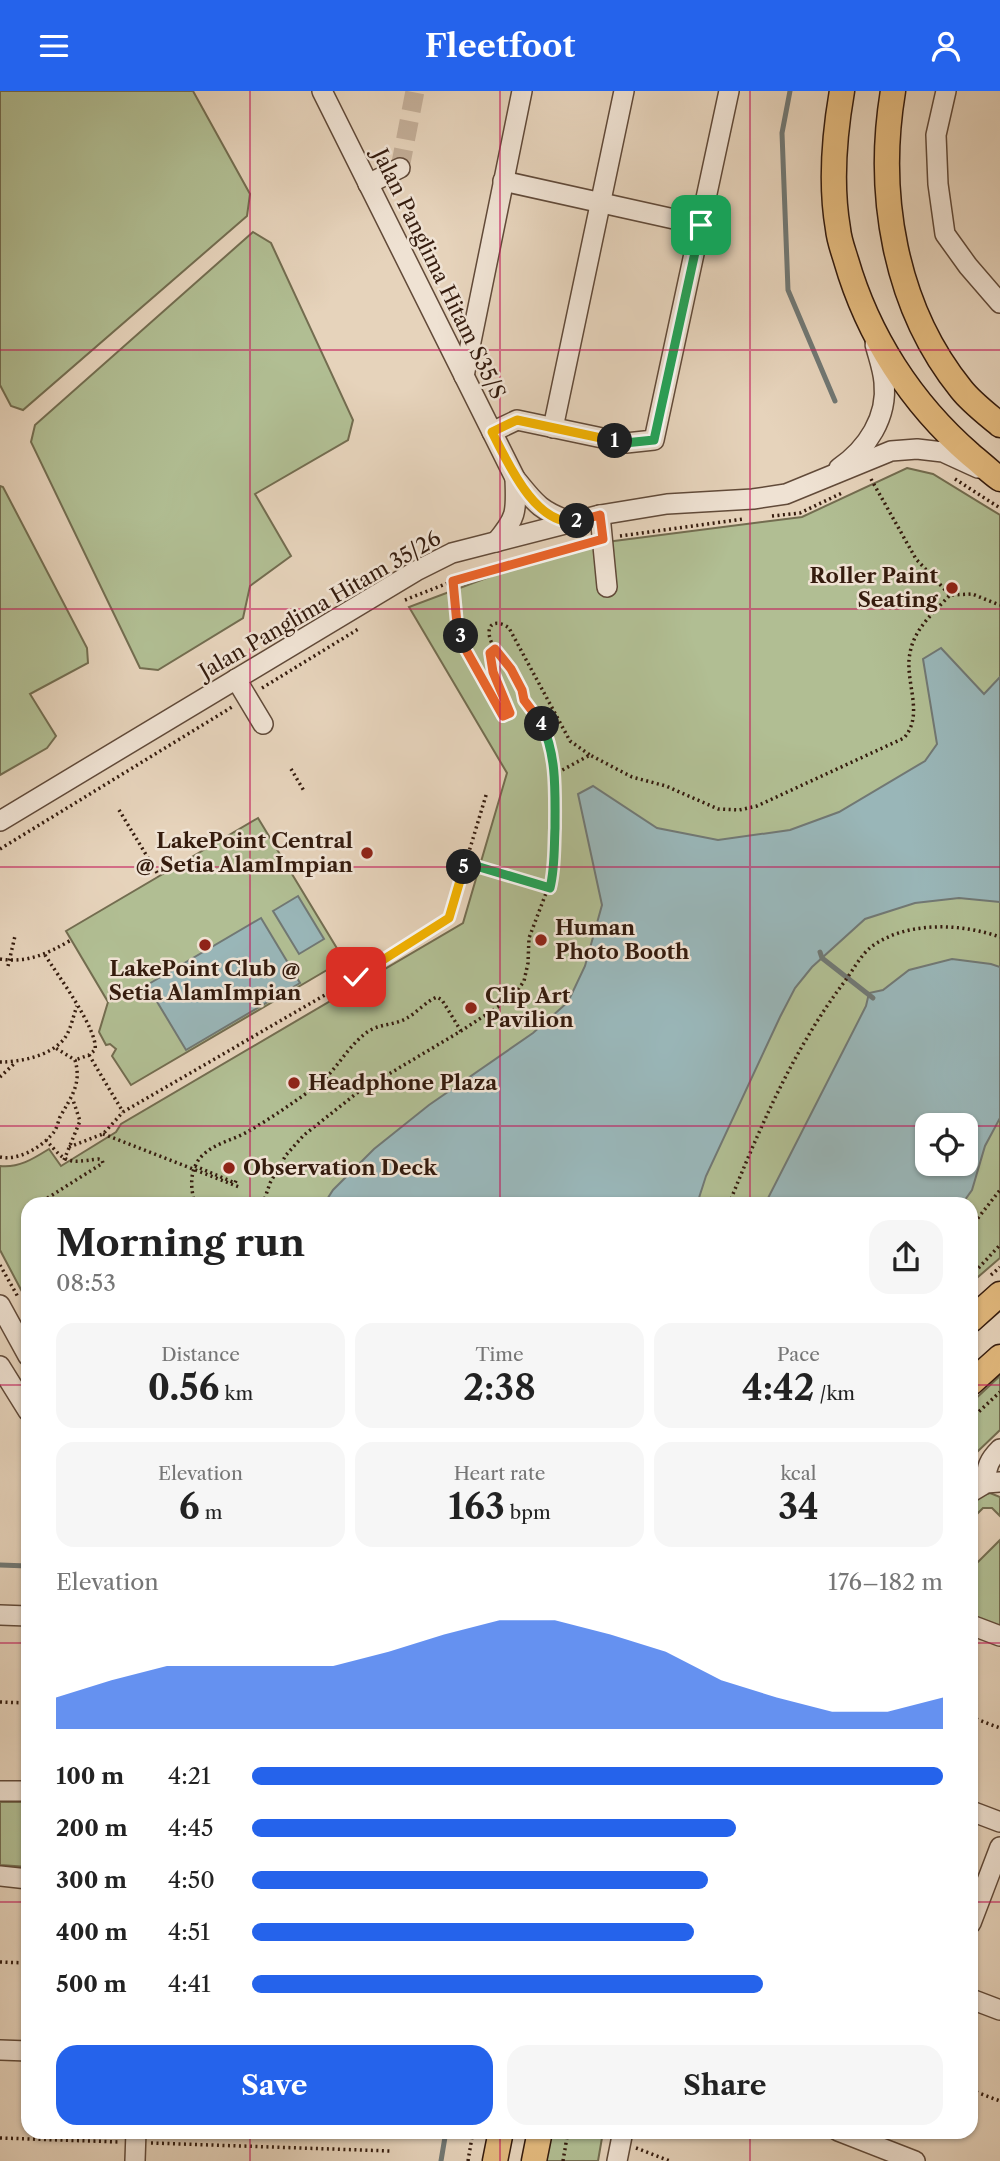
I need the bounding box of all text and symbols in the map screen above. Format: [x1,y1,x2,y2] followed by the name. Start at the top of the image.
[425,26,575,65] text: Fleetfoot
[35,27,73,65] icon: menu
[927,27,965,65] icon: person
[367,142,511,403] street label: Jalan Panglima Hitam S35/S
[671,195,731,255] pin
[682,206,720,244] icon: arrive
[598,423,632,459] pin: 1
[610,429,619,452] text: 1
[560,503,594,539] pin: 2
[571,509,582,532] text: 2
[192,525,445,686] street label: Jalan Panglima Hitam 35/26
[810,563,939,612] place label: Roller Paint Seating
[944,580,960,596] marker: Roller Paint Seating
[444,619,478,653] pin: 3
[455,624,466,647] text: 3
[524,707,560,741] pin: 4
[536,712,547,735] text: 4
[136,828,354,877] place label: LakePoint Central @ Setia AlamImpian
[359,845,375,861] marker: LakePoint Central @ Setia AlamImpian
[447,849,482,885] pin: 5
[458,855,469,878] text: 5
[555,915,690,964] place label: Human Photo Booth
[533,932,549,948] marker: Human Photo Booth
[197,937,213,953] marker: LakePoint Club @ Setia AlamImpian
[326,947,386,1007] pin
[109,956,302,1005] place label: LakePoint Club @ Setia AlamImpian
[337,958,375,996] icon: check
[485,983,574,1032] place label: Clip Art Pavilion
[463,1000,479,1016] marker: Clip Art Pavilion
[308,1070,498,1095] place label: Headphone Plaza
[286,1075,302,1091] marker: Headphone Plaza
[915,1113,978,1176] map controls
[915,1113,978,1176] button: locate
[243,1155,438,1180] place label: Observation Deck
[221,1160,237,1176] marker: Observation Deck
[56,1219,305,1266] text: Morning run
[869,1220,943,1294] button: share
[56,1269,116,1297] text: 08:53
[161,1343,240,1366] text: Distance
[475,1343,524,1366] text: Time
[777,1343,820,1366] text: Pace
[148,1366,220,1409] text: 0.56
[463,1366,536,1409] text: 2:38
[742,1366,814,1409] text: 4:42
[220,1382,253,1405] text: km
[814,1382,855,1405] text: /km
[158,1462,243,1485] text: Elevation
[454,1462,545,1485] text: Heart rate
[781,1462,816,1485] text: kcal
[179,1485,200,1528] text: 6
[448,1485,505,1528] text: 163
[778,1485,819,1528] text: 34
[200,1501,222,1524] text: m
[505,1501,551,1524] text: bpm
[56,1568,159,1596] text: Elevation
[828,1568,943,1596] text: 176–182 m
[56,1762,124,1790] text: 100 m
[168,1762,211,1790] text: 4:21
[56,1814,128,1842] text: 200 m
[168,1814,214,1842] text: 4:45
[56,1866,127,1894] text: 300 m
[168,1866,215,1894] text: 4:50
[56,1918,128,1946] text: 400 m
[168,1918,210,1946] text: 4:51
[56,1970,127,1998] text: 500 m
[168,1970,211,1998] text: 4:41
[56,2045,493,2125] button: Save
[507,2045,943,2125] button: Share

